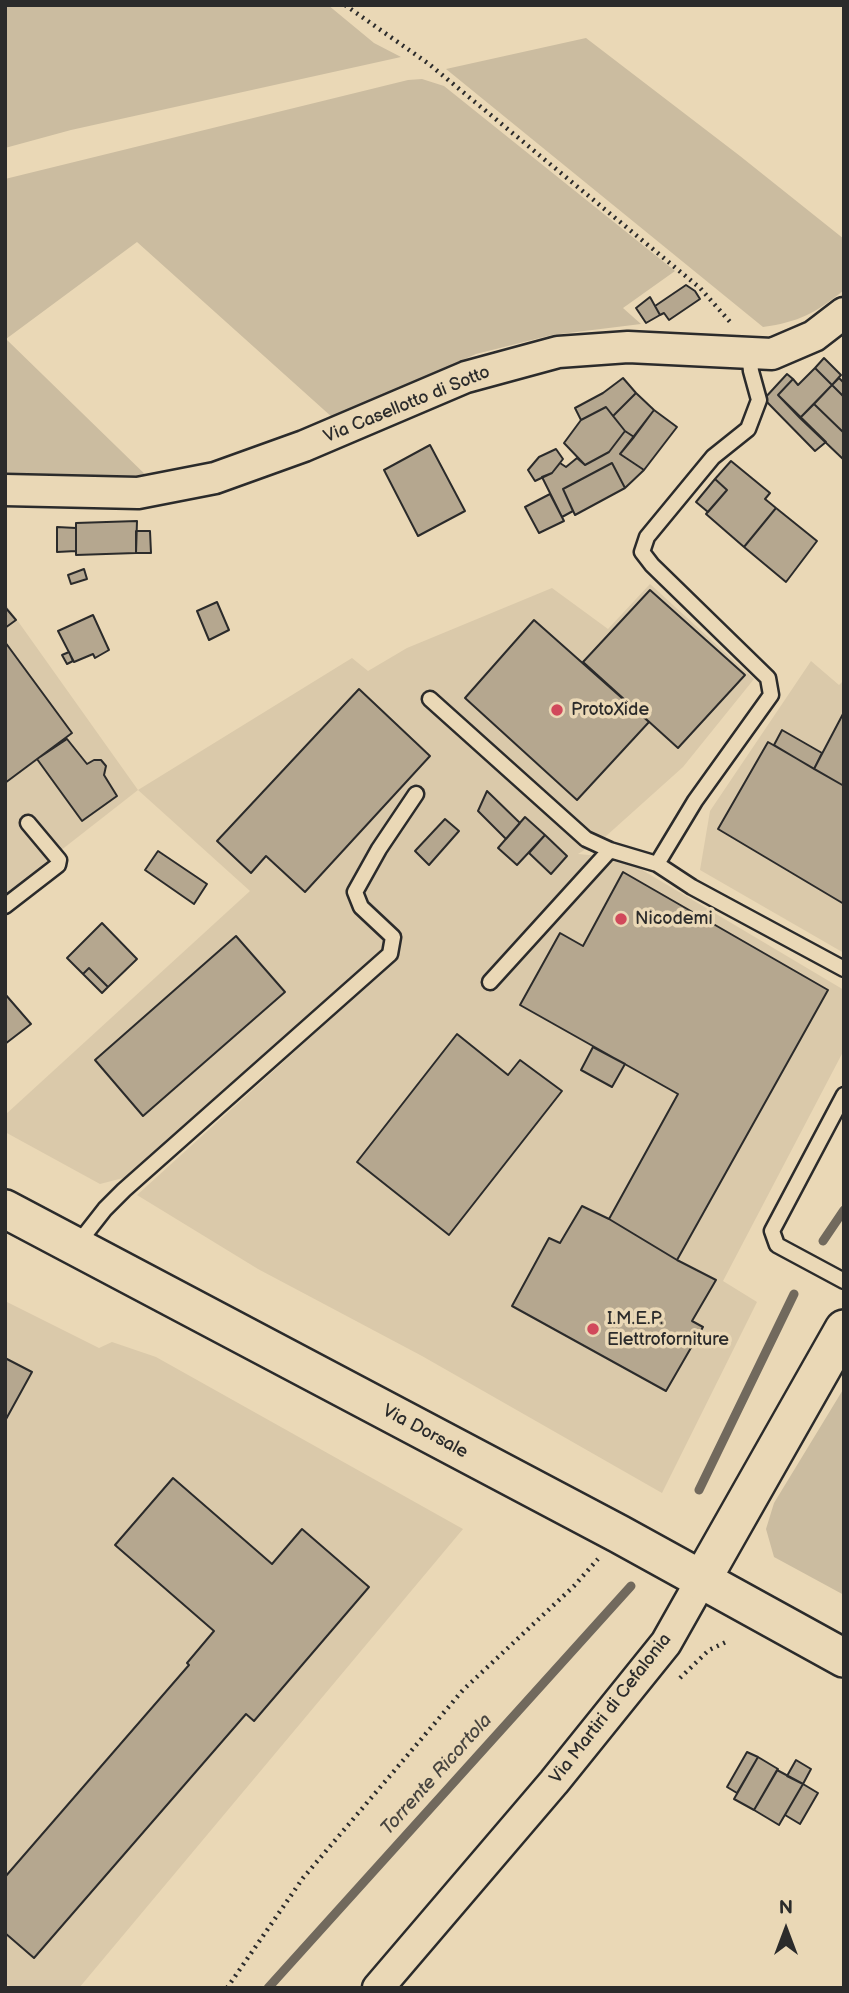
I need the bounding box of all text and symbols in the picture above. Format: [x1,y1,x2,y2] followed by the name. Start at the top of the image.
[321,362,493,448] street label: Via Casellotto di Sotto
[571,699,649,721] place label: ProtoXide
[549,702,565,718] marker: ProtoXide
[635,908,713,930] place label: Nicodemi
[613,911,629,927] marker: Nicodemi
[607,1308,729,1350] place label: I.M.E.P. Elettroforniture
[585,1321,601,1337] marker: I.M.E.P. Elettroforniture
[379,1400,471,1464] street label: Via Dorsale
[546,1630,676,1788] street label: Via Martiri di Cefalonia
[377,1710,497,1840] water label: Torrente Ricortola
[751,1895,821,1965] north arrow
[779,1897,793,1920] text: N

